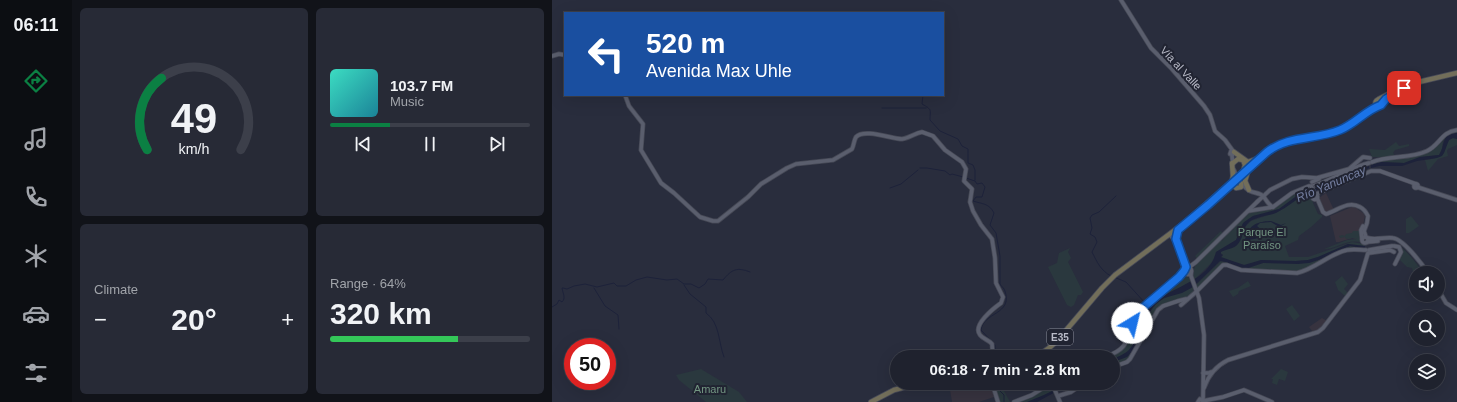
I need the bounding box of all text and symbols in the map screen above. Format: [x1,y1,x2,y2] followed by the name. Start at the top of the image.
[13,15,59,35] text: 06:11
[580,28,632,80] icon: left
[646,28,725,59] text: 520 m
[1158,44,1204,92] street label: Vía al Valle
[646,61,792,81] text: Avenida Max Uhle
[22,67,50,95] icon: directions
[1387,71,1421,105] pin
[390,77,453,94] text: 103.7 FM
[1393,77,1415,99] icon: arrive
[390,94,424,109] text: Music
[171,95,217,142] text: 49
[22,125,50,153] icon: music
[352,133,374,155] icon: previous
[419,133,441,155] icon: pause
[486,133,508,155] icon: next
[179,141,210,157] text: km/h
[1294,163,1369,205] water label: Río Yanuncay
[22,183,50,211] icon: phone
[1238,226,1286,251] park label: Parque El Paraíso
[22,242,50,270] icon: climate
[1409,266,1445,390] map controls
[1409,266,1445,302] button: sound
[330,276,406,291] text: Range · 64%
[94,282,138,297] text: Climate
[330,297,432,330] text: 320 km
[22,300,50,328] icon: car
[1111,302,1153,344] position arrow
[171,303,217,336] text: 20°
[94,307,107,332] text: −
[281,307,294,332] text: +
[1409,310,1445,346] button: search
[1047,329,1073,345] road number: E35
[564,338,616,390] speed limit sign: 50
[1409,354,1445,390] button: layers
[22,359,50,387] icon: filters
[930,361,1080,378] text: 06:18 · 7 min · 2.8 km
[694,383,726,395] park label: Amaru

